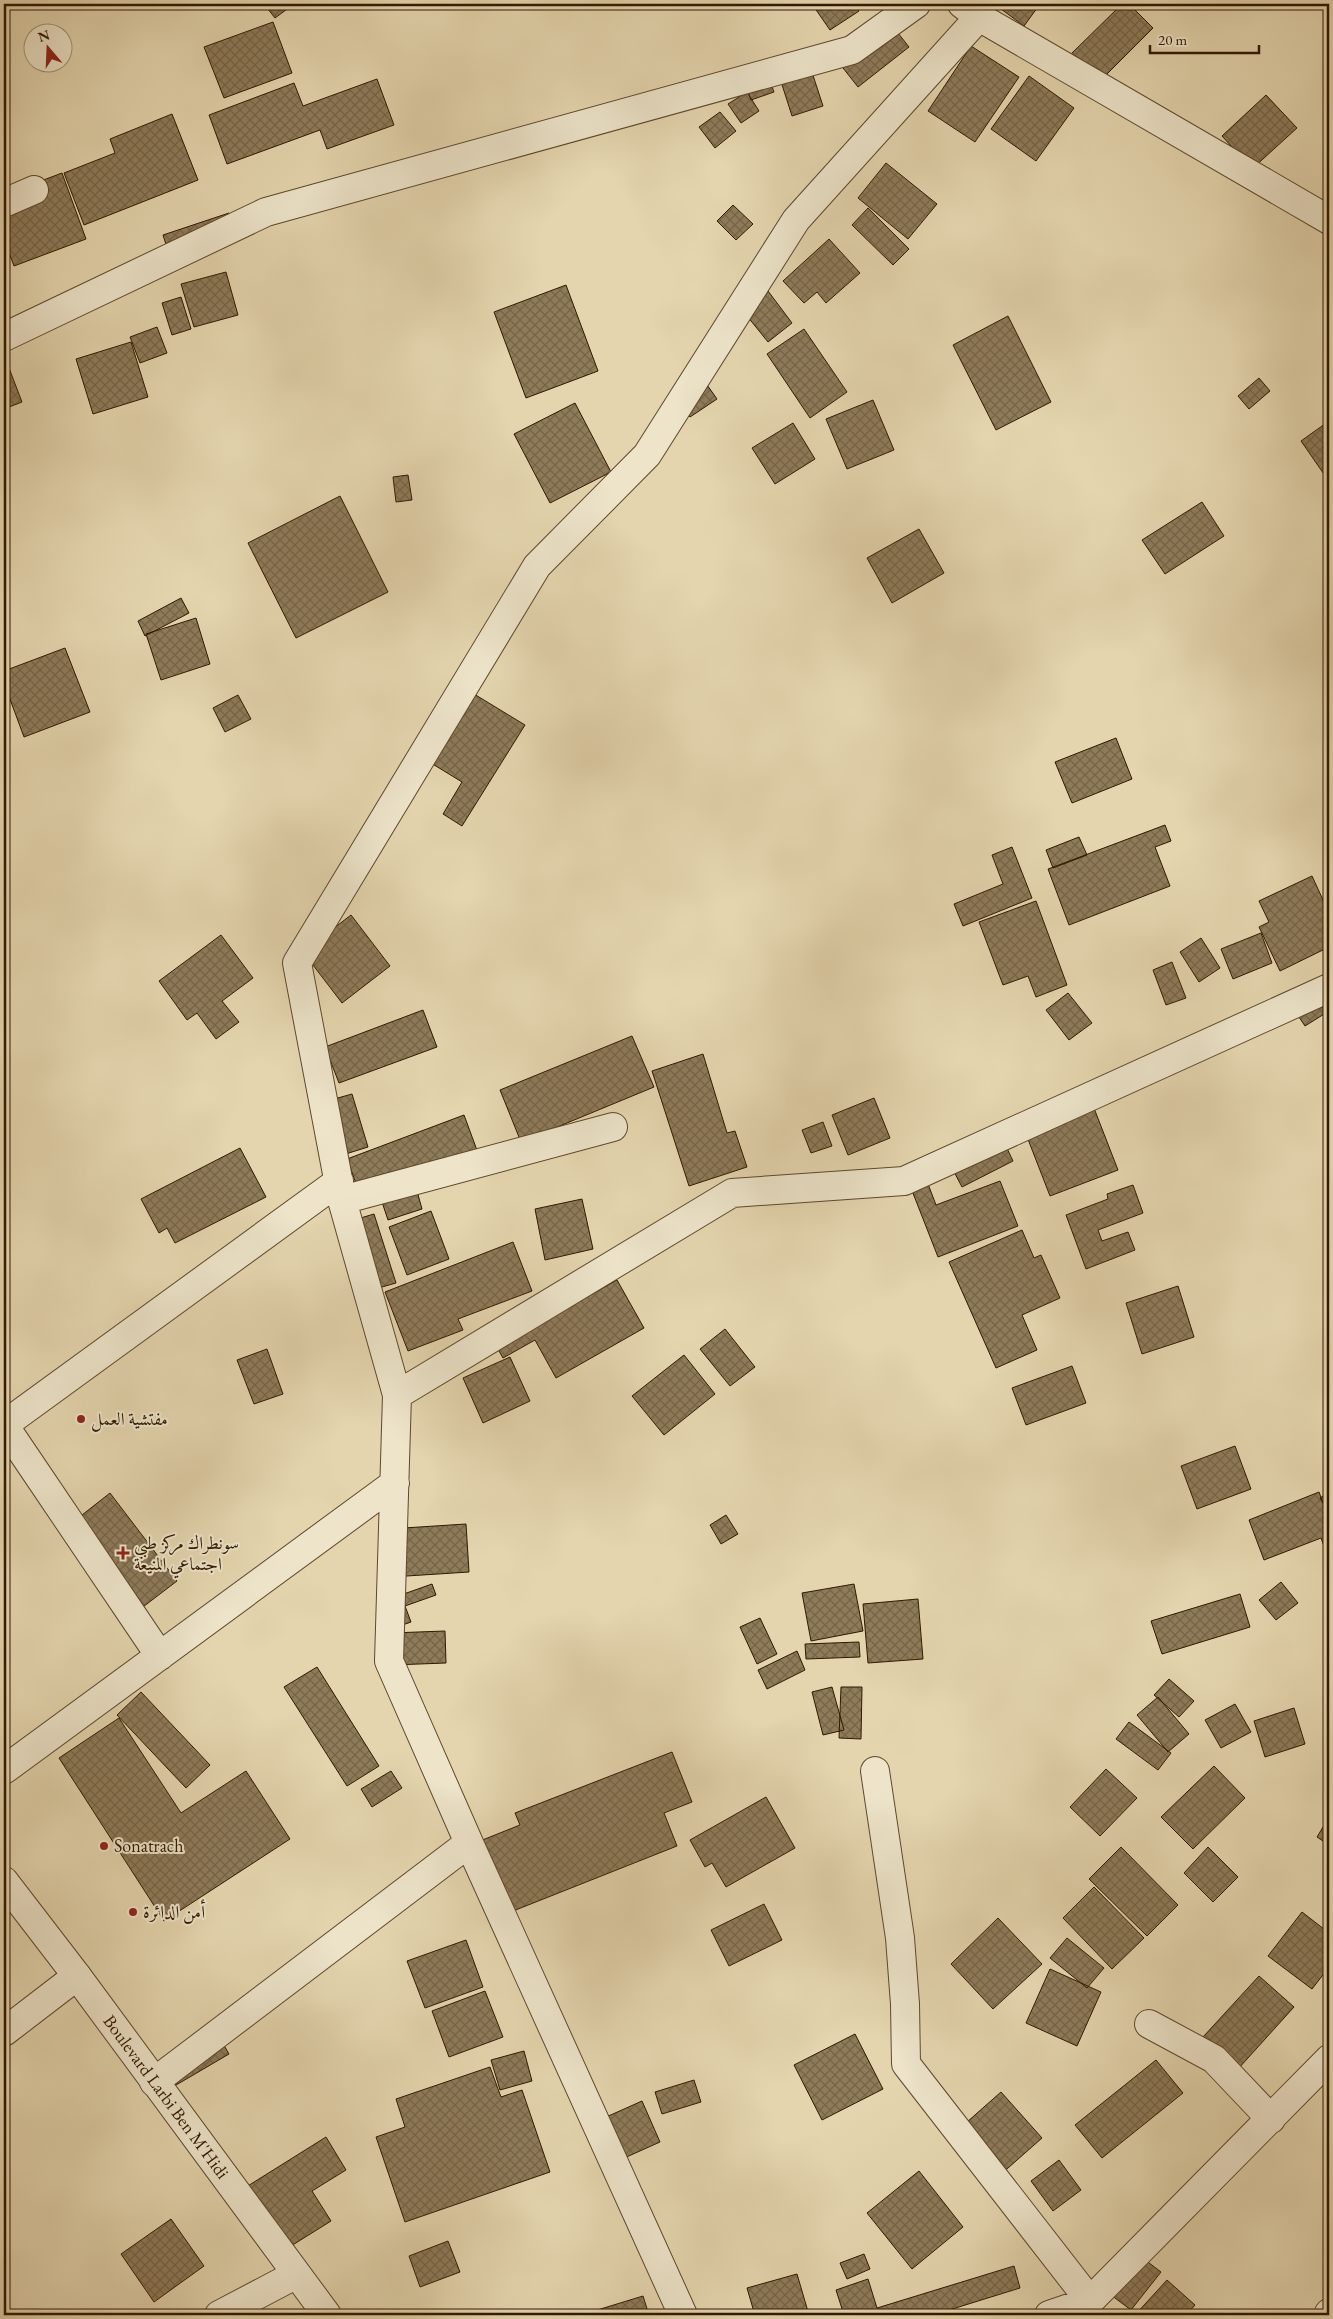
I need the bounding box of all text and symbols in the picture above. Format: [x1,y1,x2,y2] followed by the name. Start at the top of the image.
[22,22,72,72] north arrow
[1150,22,1259,54] scale bar
[35,25,53,46] text: N
[1158,30,1187,49] text: 20 m
[91,1407,168,1432] place label: مفتشية العمل
[75,1413,87,1425] marker: مفتشية العمل
[134,1531,239,1579] place label: سونطراك مركز طبي اجتماعي المنيعة
[116,1546,130,1560] marker: سونطراك مركز طبي اجتماعي المنيعة
[114,1834,183,1857] place label: Sonatrach
[98,1840,110,1852] marker: Sonatrach
[143,1899,206,1924] place label: أمن الدائرة
[127,1906,139,1918] marker: أمن الدائرة
[99,2010,235,2184] street label: Boulevard Larbi Ben M'Hidi

